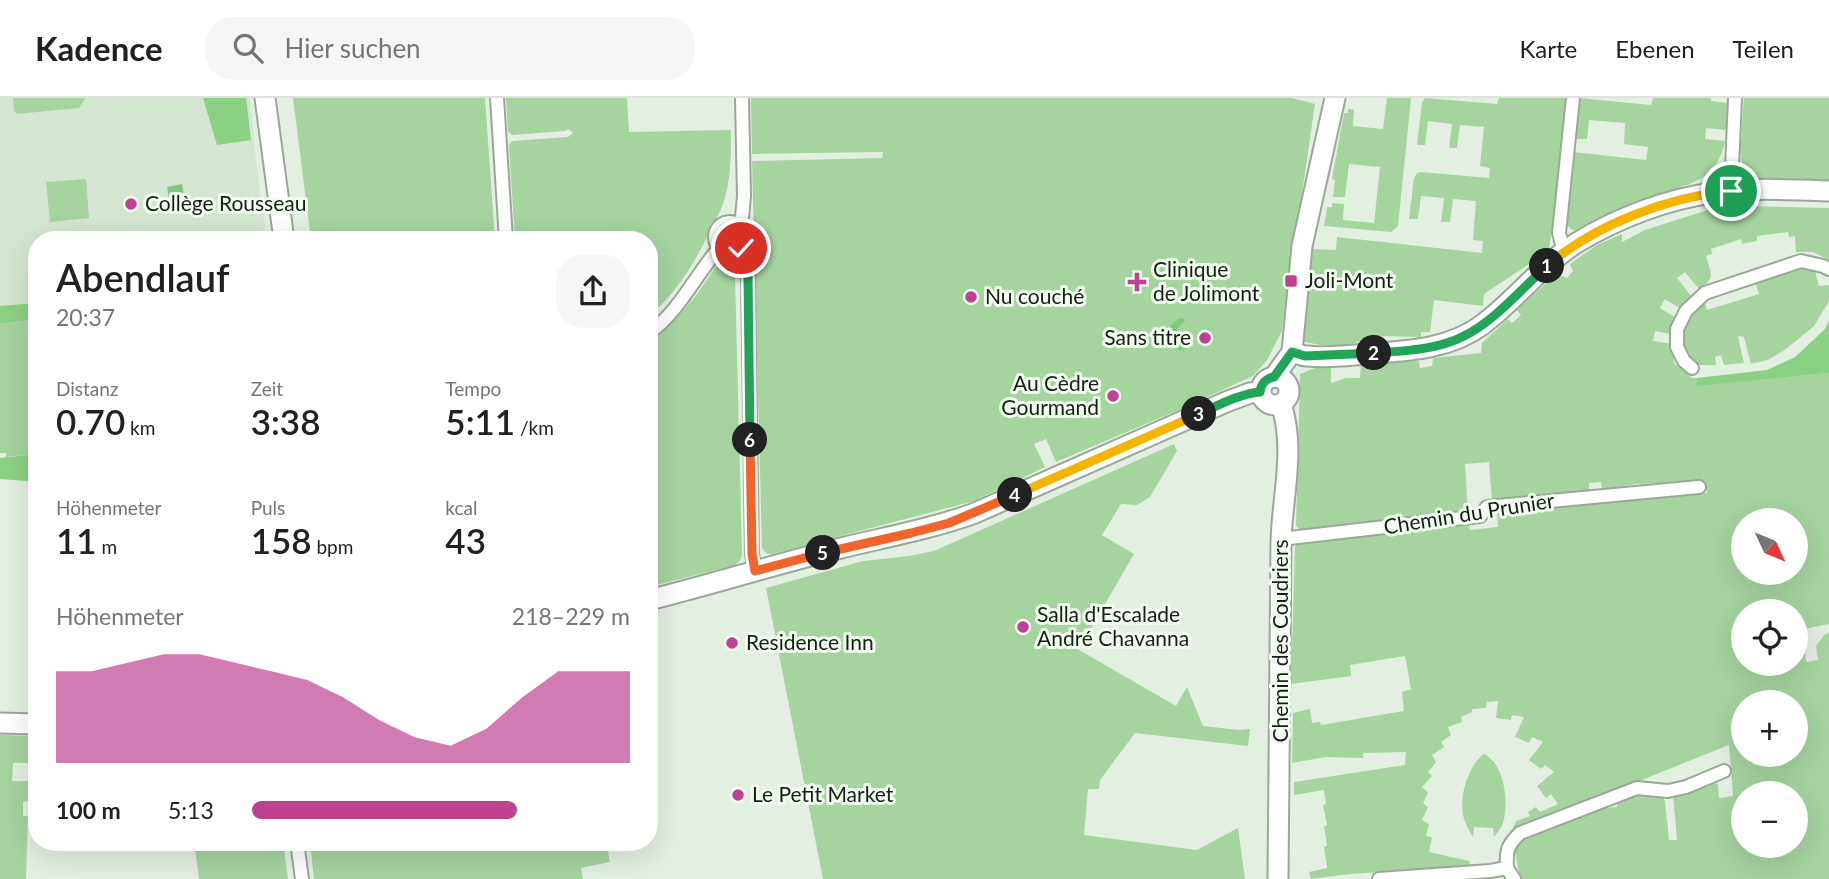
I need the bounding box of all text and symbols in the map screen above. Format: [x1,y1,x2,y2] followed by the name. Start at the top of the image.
[205,17,695,80] search box
[35,28,163,68] text: Kadence
[229,29,267,67] icon: search
[285,32,421,64] text: Hier suchen
[1520,34,1577,63] text: Karte
[1615,34,1695,63] text: Ebenen
[1733,34,1794,63] text: Teilen
[1701,161,1761,221] pin
[1712,172,1750,210] icon: arrive
[145,190,306,215] place label: Collège Rousseau
[123,196,139,212] marker: Collège Rousseau
[711,218,771,278] pin
[722,229,760,267] icon: check
[1530,248,1564,284] pin: 1
[56,254,230,300] text: Abendlauf
[556,254,630,328] button: share
[1541,254,1552,277] text: 1
[1153,256,1260,305] place label: Clinique de Jolimont
[1305,267,1394,292] place label: Joli-Mont
[1127,272,1147,292] marker: Clinique de Jolimont
[1283,273,1299,289] marker: Joli-Mont
[985,283,1084,308] place label: Nu couché
[963,289,979,305] marker: Nu couché
[56,303,115,331] text: 20:37
[1104,324,1191,349] place label: Sans titre
[1197,330,1213,346] marker: Sans titre
[1356,336,1392,370] pin: 2
[1368,341,1379,364] text: 2
[1001,370,1099,419] place label: Au Cèdre Gourmand
[56,377,119,400] text: Distanz
[251,377,283,400] text: Zeit
[445,377,501,400] text: Tempo
[1105,388,1121,404] marker: Au Cèdre Gourmand
[1182,396,1216,432] pin: 3
[56,400,125,442] text: 0.70
[251,400,320,442] text: 3:38
[445,400,515,442] text: 5:11
[1193,402,1204,425] text: 3
[125,416,155,439] text: km
[515,416,554,439] text: /km
[732,422,768,458] pin: 6
[744,428,755,451] text: 6
[998,478,1032,512] pin: 4
[1009,483,1020,506] text: 4
[1382,487,1556,538] street label: Chemin du Prunier
[56,496,162,519] text: Höhenmeter
[251,496,285,519] text: Puls
[445,496,477,519] text: kcal
[1731,508,1808,584] north arrow
[1731,508,1808,858] map controls
[56,519,97,561] text: 11
[251,519,312,561] text: 158
[445,519,486,561] text: 43
[97,535,117,558] text: m
[312,535,353,558] text: bpm
[806,536,840,570] pin: 5
[1267,539,1292,743] street label: Chemin des Coudriers
[817,541,828,564] text: 5
[1731,599,1808,676] button: locate
[1037,601,1189,650] place label: Salla d'Escalade André Chavanna
[56,602,184,630] text: Höhenmeter
[512,602,630,630] text: 218–229 m
[1015,619,1031,635] marker: Salla d'Escalade André Chavanna
[746,629,874,654] place label: Residence Inn
[724,635,740,651] marker: Residence Inn
[1731,690,1808,767] button: +
[752,781,894,806] place label: Le Petit Market
[1731,781,1808,858] button: −
[730,787,746,803] marker: Le Petit Market
[56,796,121,824] text: 100 m
[168,796,214,824] text: 5:13

